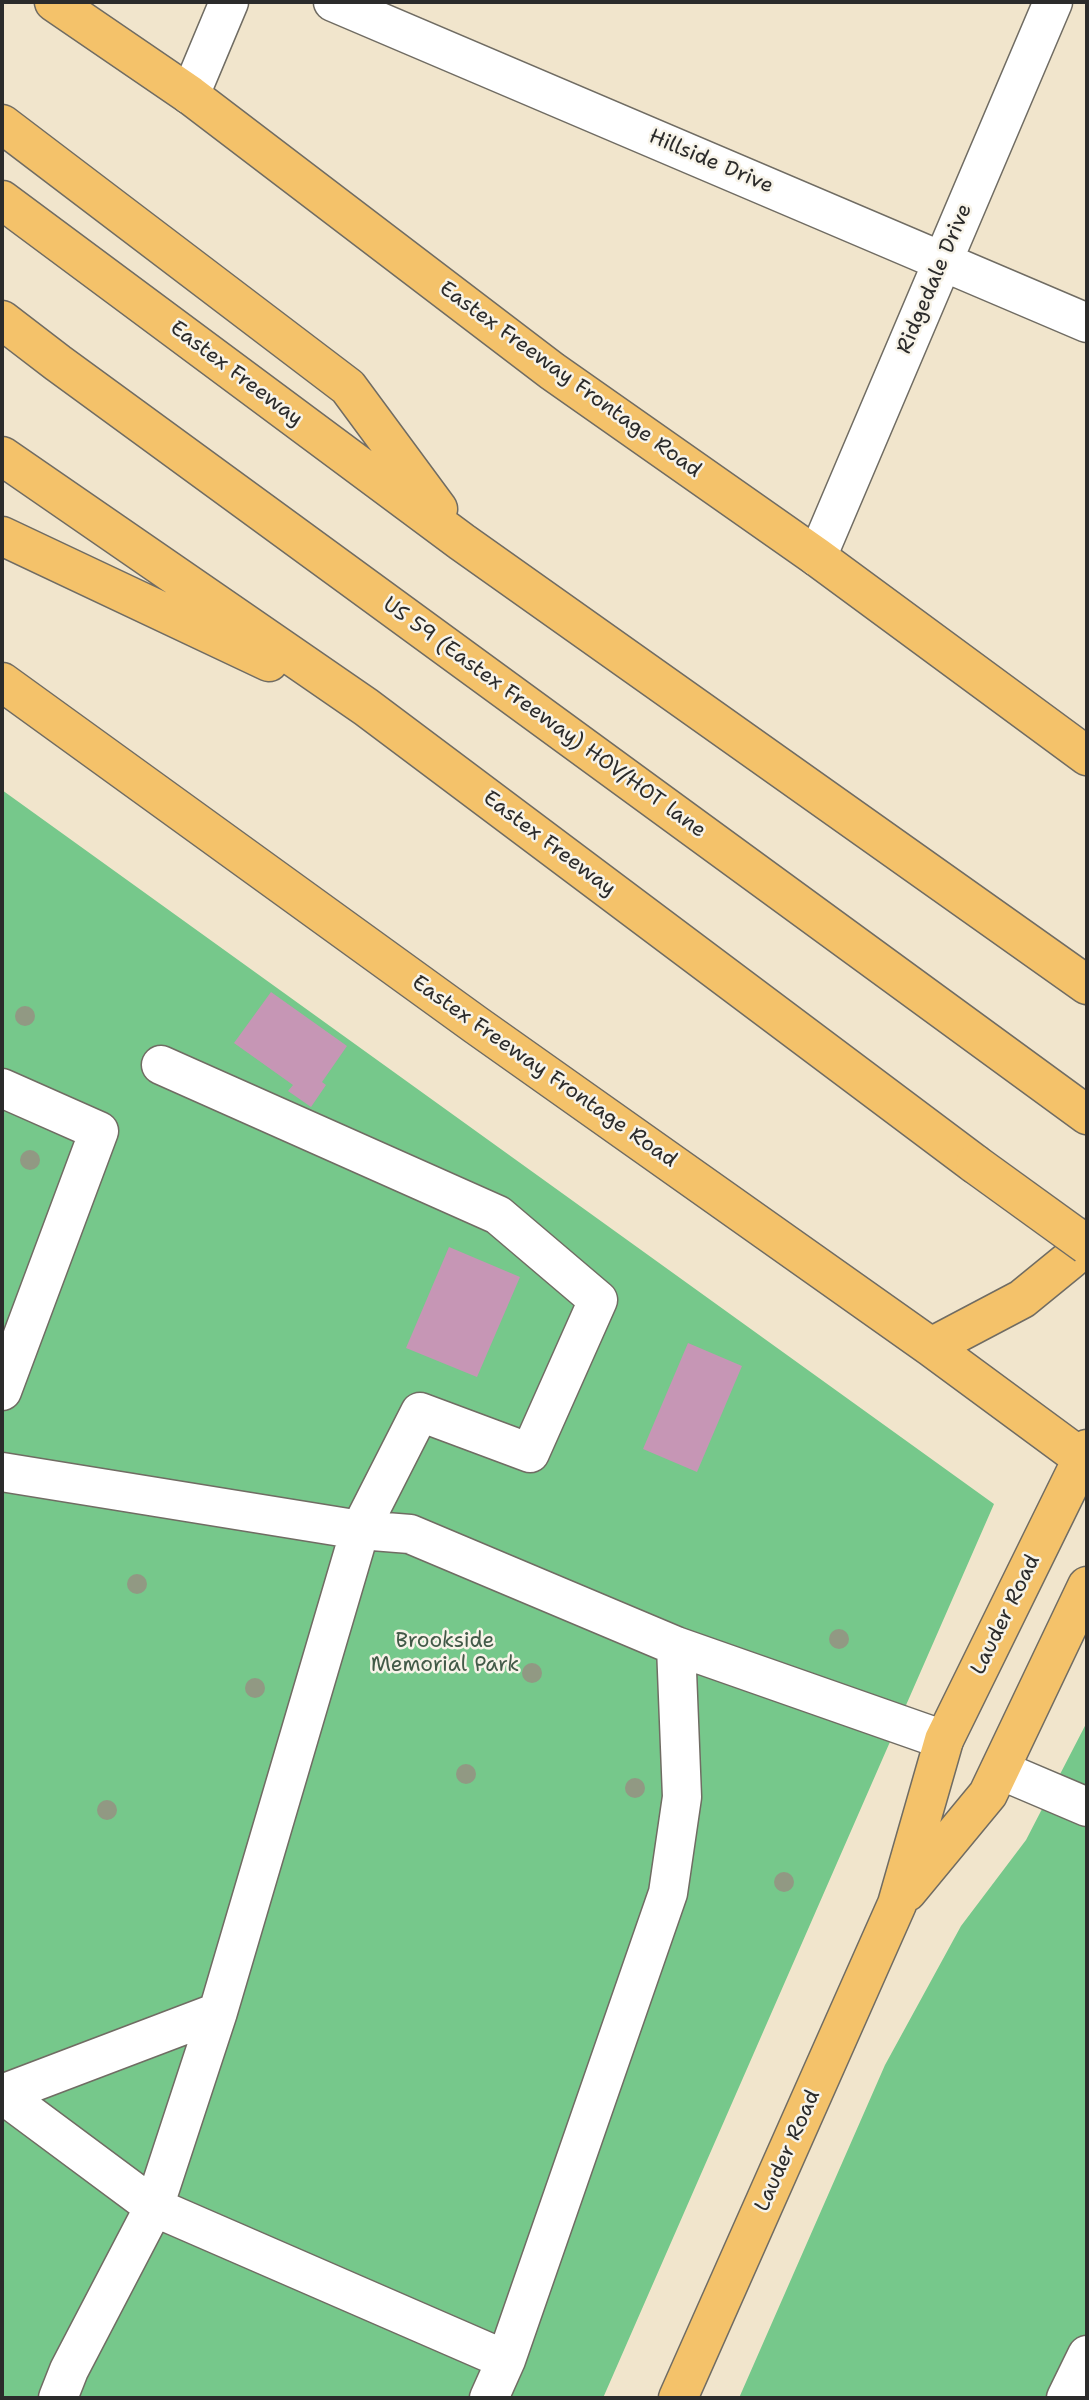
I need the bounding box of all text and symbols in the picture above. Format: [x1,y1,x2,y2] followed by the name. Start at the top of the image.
[645,124,777,200] street label: Hillside Drive
[892,200,978,358] street label: Ridgedale Drive
[434,276,706,484] street label: Eastex Freeway Frontage Road
[165,316,307,432] street label: Eastex Freeway
[378,592,710,844] street label: US 59 (Eastex Freeway) HOV/HOT lane
[478,786,620,902] street label: Eastex Freeway
[407,970,681,1174] street label: Eastex Freeway Frontage Road
[966,1551,1046,1679] street label: Lauder Road
[371,1629,519,1679] park label: Brookside Memorial Park
[750,2086,826,2216] street label: Lauder Road

